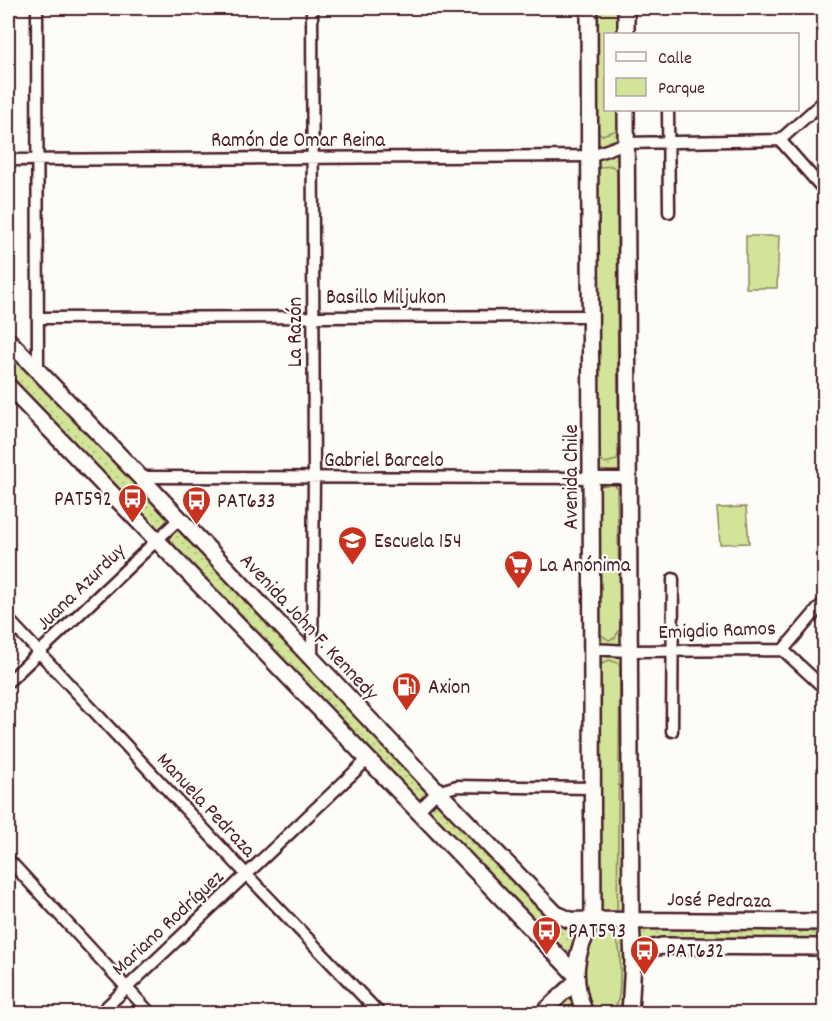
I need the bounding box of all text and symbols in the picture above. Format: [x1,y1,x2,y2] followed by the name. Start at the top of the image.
[604,33,799,111] legend
[658,47,692,72] text: Calle
[658,77,705,102] text: Parque
[211,127,386,157] street label: Ramón de Omar Reina
[326,284,446,314] street label: Basillo Miljukon
[282,297,312,367] street label: La Razón
[558,424,588,530] street label: Avenida Chile
[324,447,444,477] street label: Gabriel Barcelo
[117,482,149,524] bus stop icon: PAT592
[180,484,212,526] bus stop icon: PAT633
[54,486,112,516] place label: PAT592
[217,488,275,518] place label: PAT633
[337,524,369,566] school or university icon: Escuela 154
[374,528,462,558] place label: Escuela 154
[30,537,134,639] street label: Juana Azurduy
[231,548,385,709] street label: Avenida John F. Kennedy
[502,548,534,590] supermarket icon: La Anónima
[539,552,632,582] place label: La Anónima
[658,615,776,649] street label: Emigdio Ramos
[391,670,423,712] fuel station icon: Axion
[428,674,470,704] place label: Axion
[148,747,262,866] street label: Manuela Pedraza
[106,864,232,984] street label: Mariano Rodríguez
[667,886,772,918] street label: José Pedraza
[531,914,563,956] bus stop icon: PAT593
[568,918,626,948] place label: PAT593
[629,934,661,976] bus stop icon: PAT632
[666,938,724,968] place label: PAT632

